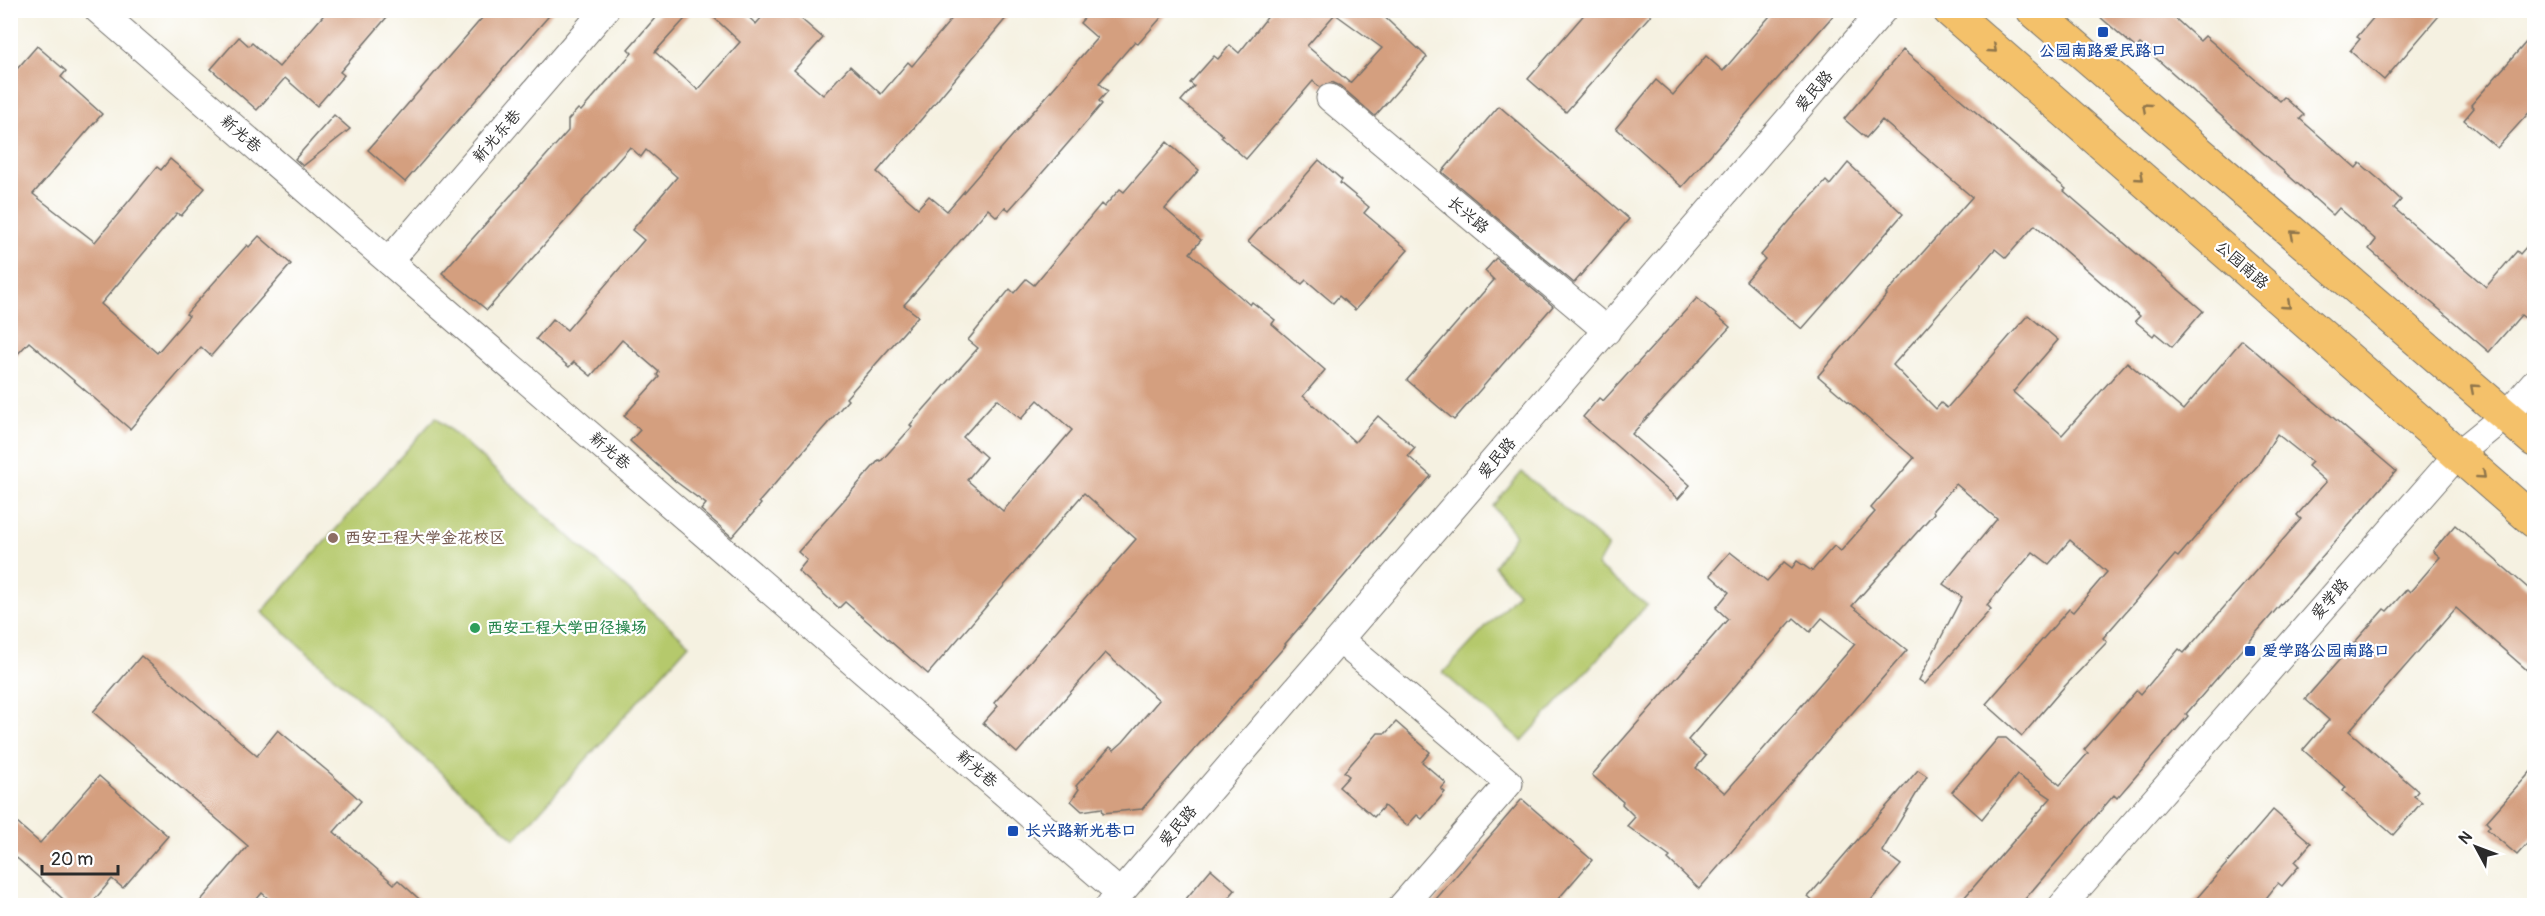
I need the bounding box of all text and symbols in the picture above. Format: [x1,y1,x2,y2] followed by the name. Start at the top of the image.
[2096,25,2110,39] marker: 公园南路爱民路口
[2039,41,2167,61] place label: 公园南路爱民路口
[1986,42,1997,53] one-way arrow
[1791,66,1837,116] street label: 爱民路
[2142,103,2153,114] one-way arrow
[468,105,526,167] street label: 新光东巷
[216,111,266,157] street label: 新光巷
[2133,170,2144,181] one-way arrow
[1443,192,1493,238] street label: 长兴路
[2290,230,2301,241] one-way arrow
[2211,236,2273,294] street label: 公园南路
[2280,298,2291,309] one-way arrow
[2470,384,2481,395] one-way arrow
[585,428,635,474] street label: 新光巷
[1474,433,1520,483] street label: 爱民路
[2475,467,2486,478] one-way arrow
[345,528,505,548] place label: 西安工程大学金花校区
[326,531,340,545] marker: 西安工程大学金花校区
[2307,574,2353,624] street label: 爱学路
[487,618,647,638] place label: 西安工程大学田径操场
[468,621,482,635] marker: 西安工程大学田径操场
[2262,641,2390,661] place label: 爱学路公园南路口
[2243,644,2257,658] marker: 爱学路公园南路口
[952,746,1002,792] street label: 新光巷
[1155,801,1201,851] street label: 爱民路
[2446,817,2506,877] north arrow
[1025,821,1137,841] place label: 长兴路新光巷口
[1006,824,1020,838] marker: 长兴路新光巷口
[2454,827,2477,848] text: N
[42,838,118,876] scale bar
[51,848,93,871] text: 20 m

